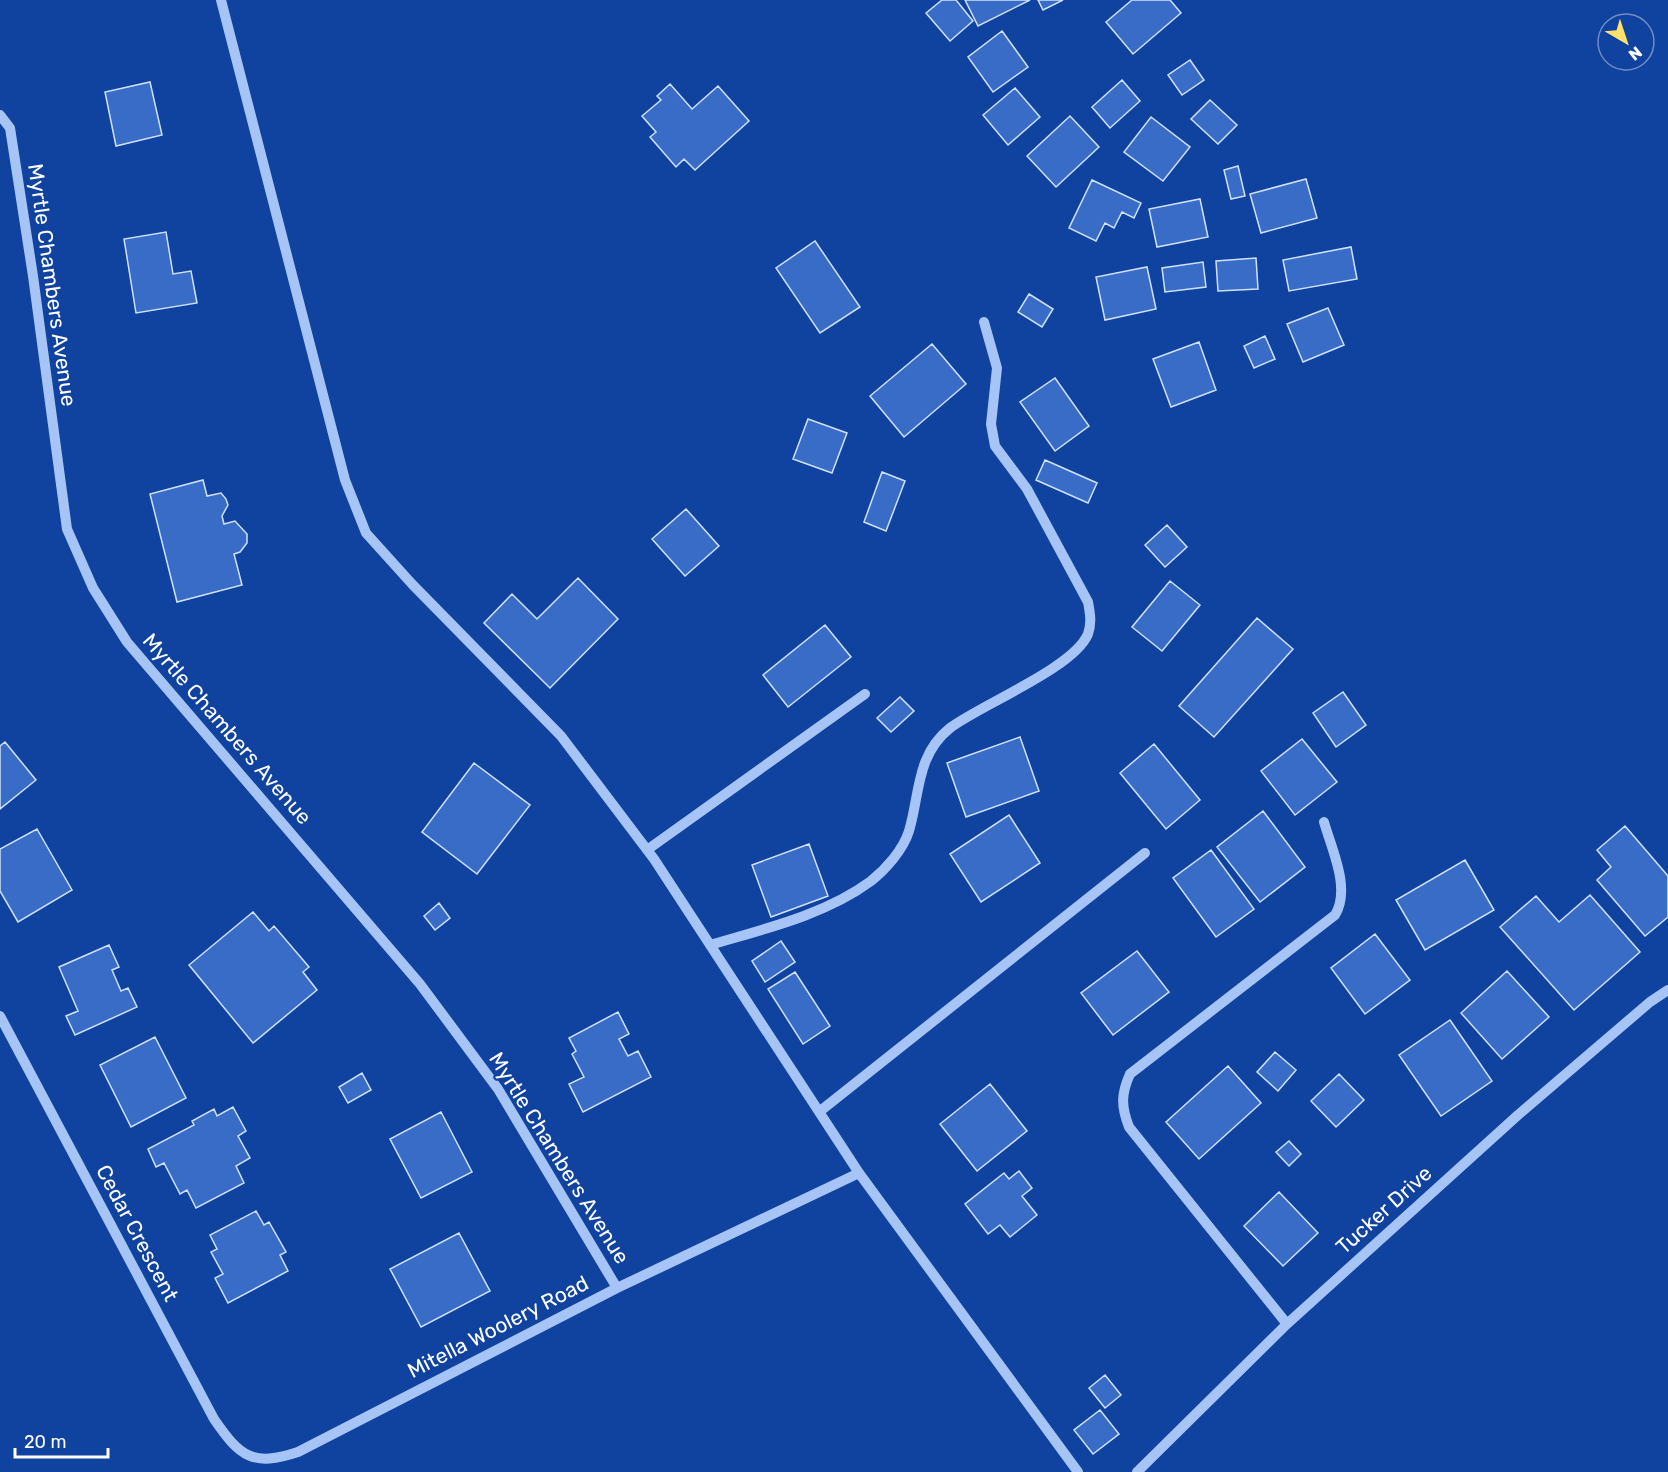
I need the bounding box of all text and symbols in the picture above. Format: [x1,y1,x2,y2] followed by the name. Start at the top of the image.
[1596,12,1656,72] north arrow
[1625,42,1646,64] text: N
[23,162,82,408] street label: Myrtle Chambers Avenue
[138,628,317,829] street label: Myrtle Chambers Avenue
[484,1047,635,1268] street label: Myrtle Chambers Avenue
[91,1160,184,1305] street label: Cedar Crescent
[1331,1160,1437,1259] street label: Tucker Drive
[403,1270,592,1383] street label: Mitella Woolery Road
[15,1421,108,1459] scale bar
[24,1431,66,1453] text: 20 m

